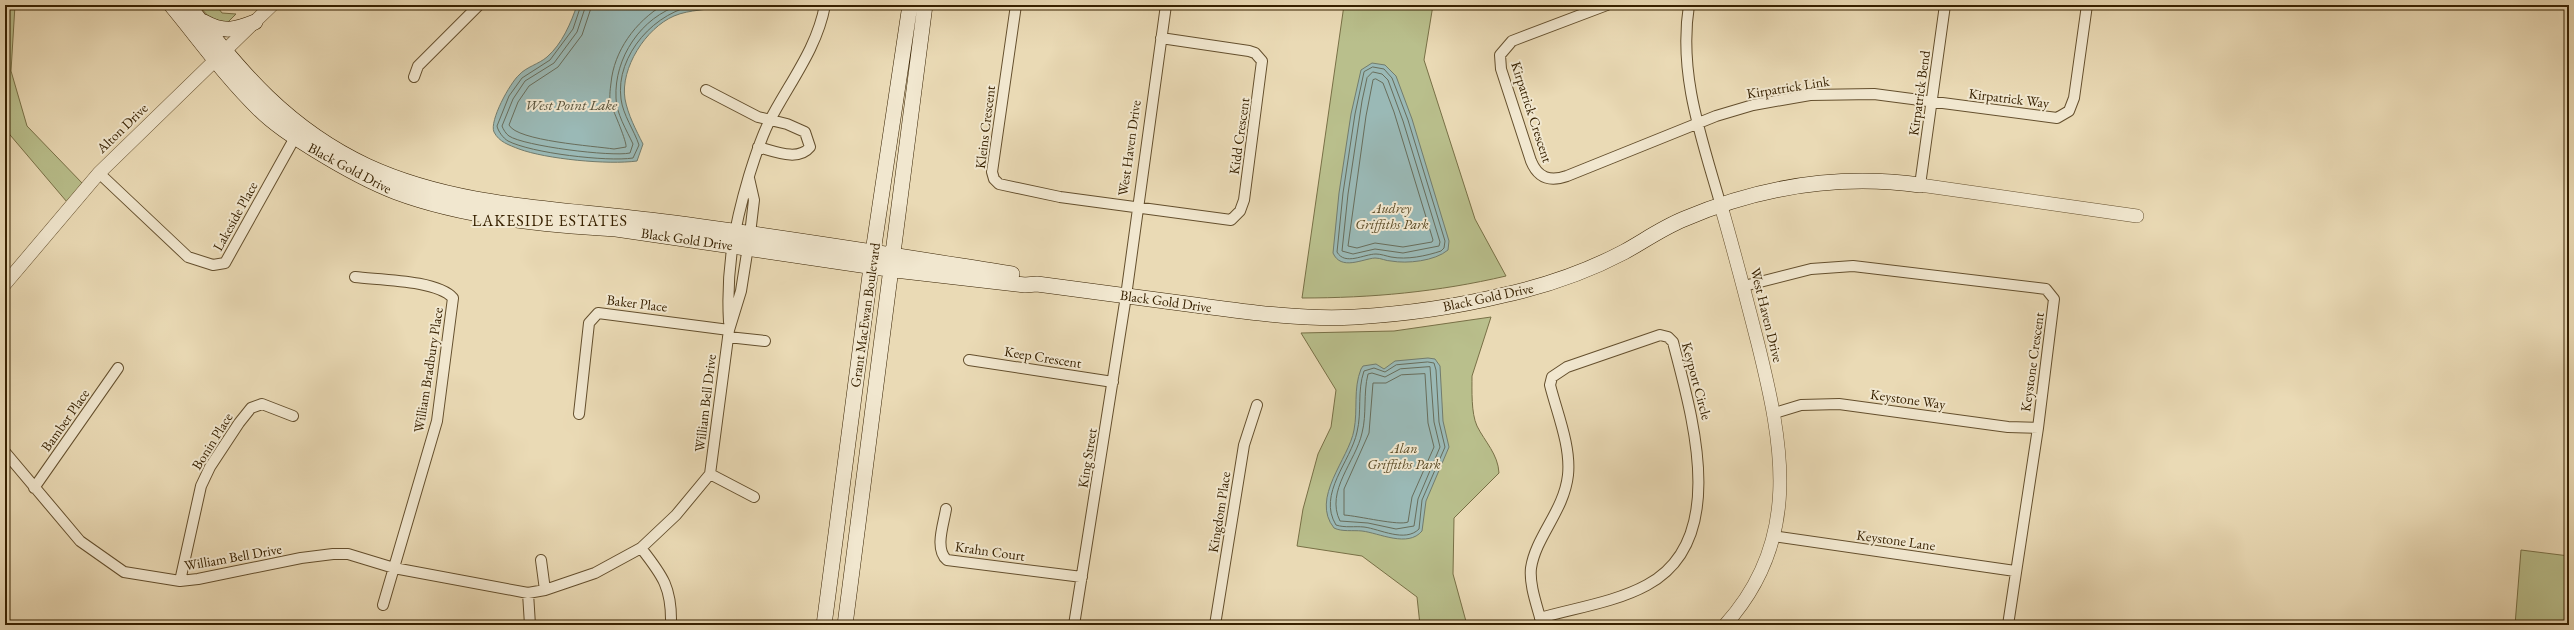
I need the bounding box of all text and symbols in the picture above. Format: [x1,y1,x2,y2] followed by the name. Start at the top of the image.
[1904,48,1934,137] street label: Kirpatrick Bend
[1507,59,1557,165] street label: Kirpatrick Crescent
[1745,72,1831,102] street label: Kirpatrick Link
[971,84,999,170] street label: Kleins Crescent
[1968,84,2051,112] street label: Kirpatrick Way
[525,95,618,114] water label: West Point Lake
[1225,96,1253,175] street label: Kidd Crescent
[1113,98,1145,197] street label: West Haven Drive
[92,99,152,158] street label: Alton Drive
[305,138,395,198] street label: Black Gold Drive
[209,178,262,254] street label: Lakeside Place
[1355,199,1429,233] park label: Audrey Griffiths Park
[472,210,628,231] district label: LAKESIDE ESTATES
[640,224,734,254] street label: Black Gold Drive
[846,241,884,389] street label: Grant MacEwan Boulevard
[1747,266,1788,365] street label: West Haven Drive
[1441,278,1536,315] street label: Black Gold Drive
[1119,286,1213,316] street label: Black Gold Drive
[606,290,669,316] street label: Baker Place
[409,305,447,434] street label: William Bradbury Place
[2016,311,2048,413] street label: Keystone Crescent
[1678,340,1716,422] street label: Keyport Circle
[1003,342,1083,372] street label: Keep Crescent
[690,352,720,453] street label: William Bell Drive
[37,385,93,455] street label: Bamber Place
[1869,385,1948,413] street label: Keystone Way
[187,409,237,473] street label: Bonin Place
[1073,426,1101,489] street label: King Street
[1367,439,1441,473] park label: Alan Griffiths Park
[1204,470,1234,554] street label: Kingdom Place
[1856,526,1937,555] street label: Keystone Lane
[954,537,1027,565] street label: Krahn Court
[183,539,284,574] street label: William Bell Drive

